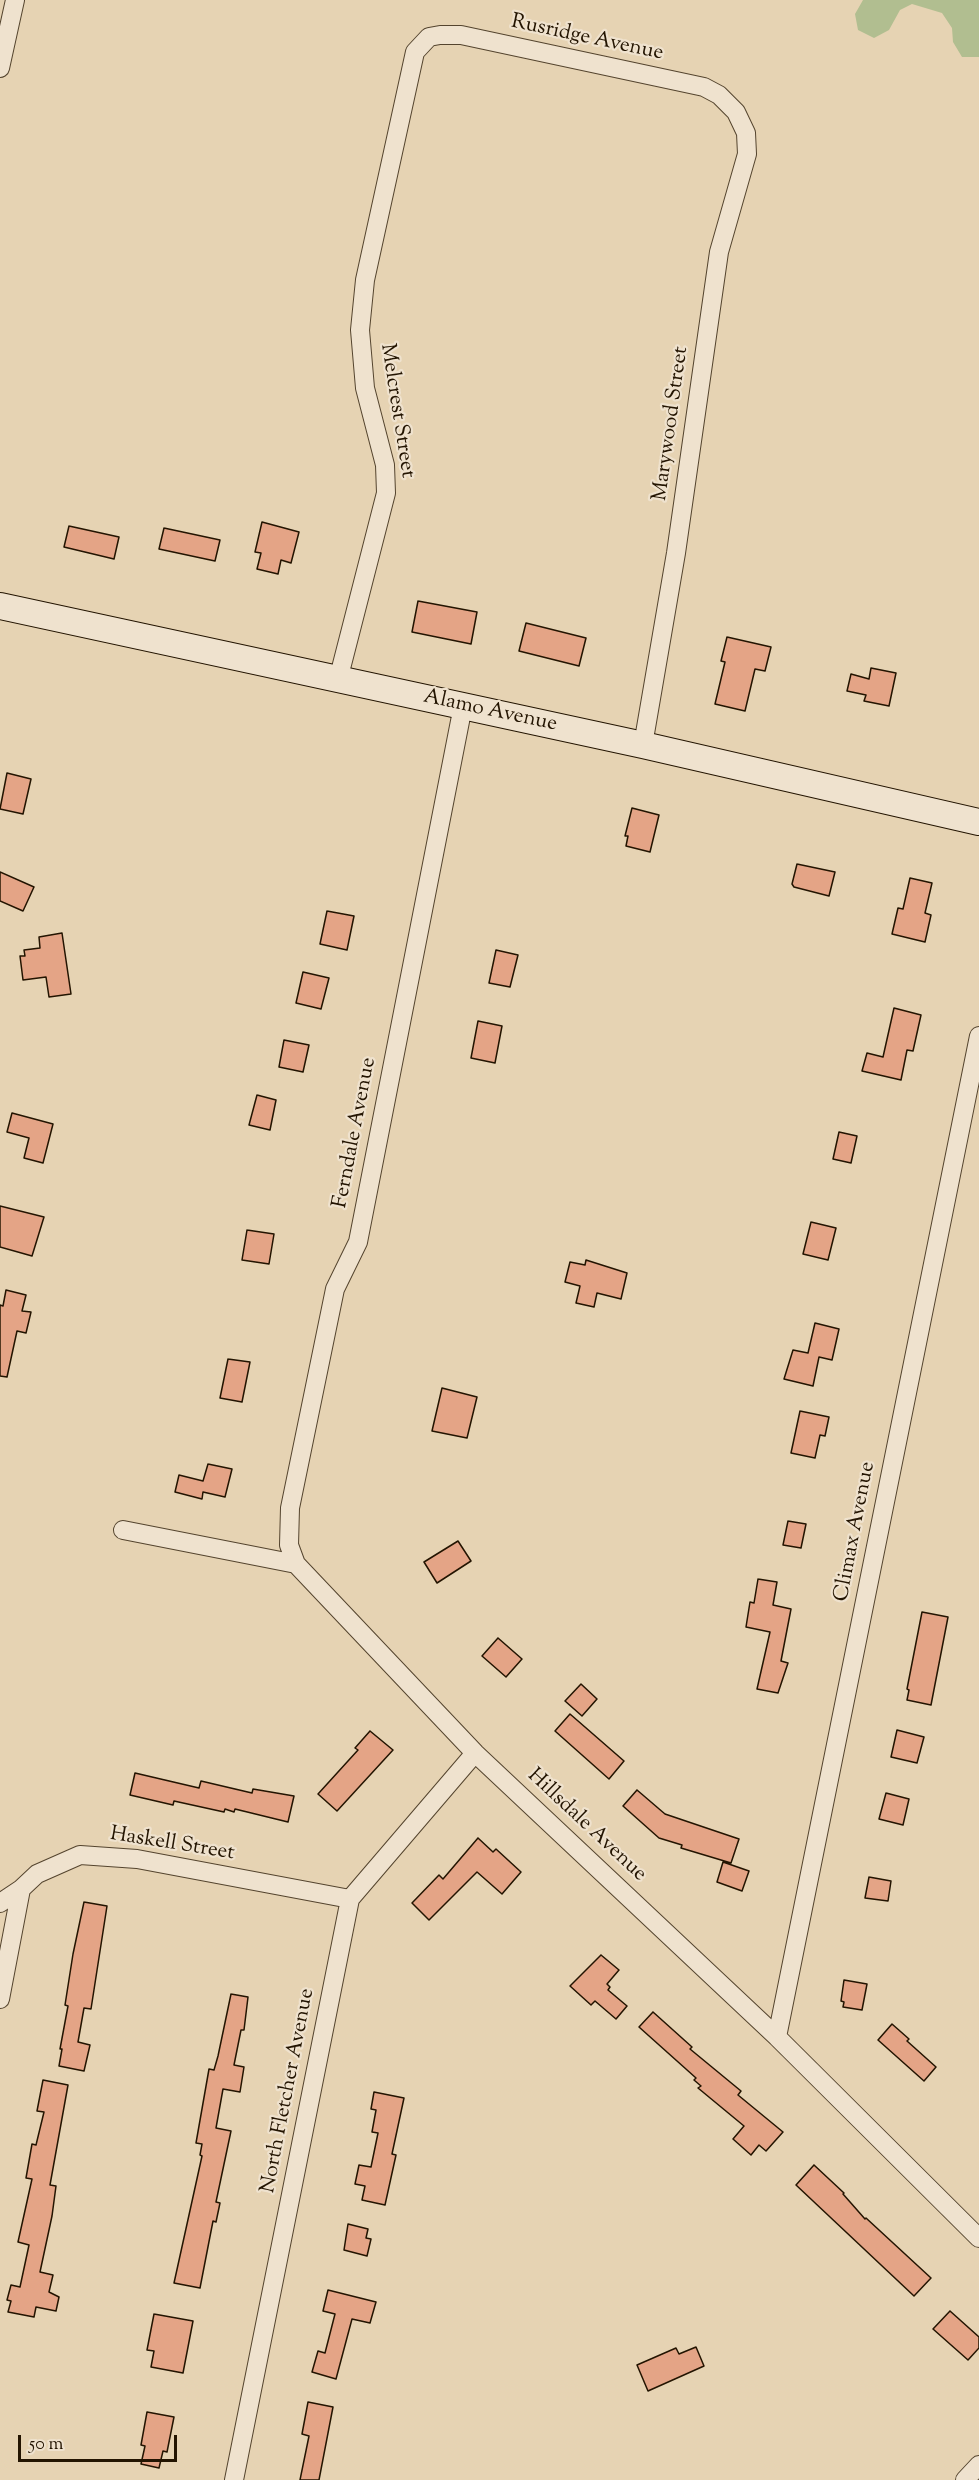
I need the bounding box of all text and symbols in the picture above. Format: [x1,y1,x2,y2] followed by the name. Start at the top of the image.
[509,11,665,67] street label: Rusridge Avenue
[373,342,419,480] street label: Melcrest Street
[649,345,695,503] street label: Marywood Street
[421,686,559,738] street label: Alamo Avenue
[329,1056,383,1210] street label: Ferndale Avenue
[830,1460,882,1604] street label: Climax Avenue
[521,1764,651,1888] street label: Hillsdale Avenue
[108,1823,236,1867] street label: Haskell Street
[257,1987,321,2195] street label: North Fletcher Avenue
[21,2423,180,2461] scale bar
[29,2432,63,2458] text: 50 m

